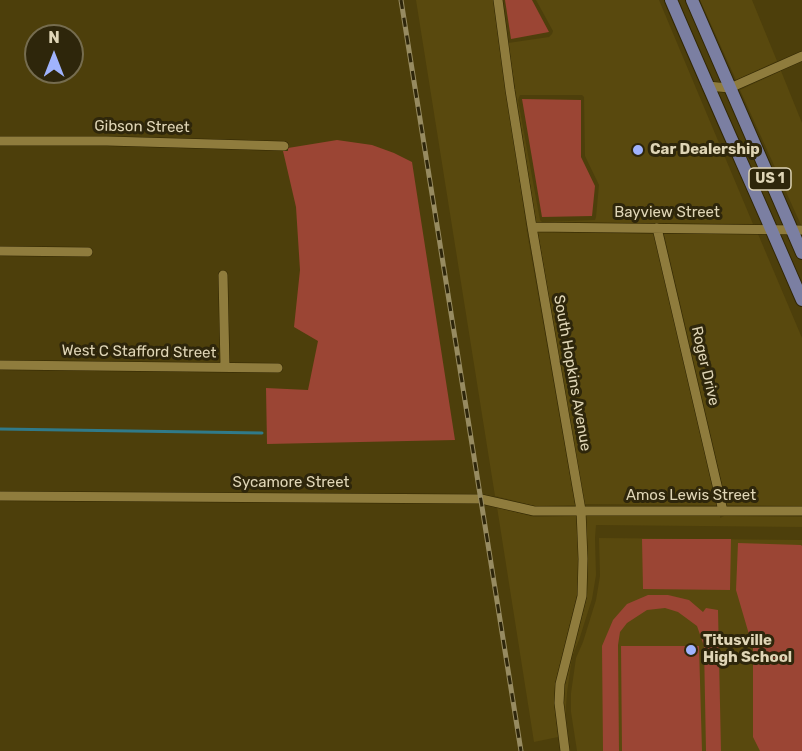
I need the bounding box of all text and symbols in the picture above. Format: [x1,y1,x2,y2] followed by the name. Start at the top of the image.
[24,24,84,84] north arrow
[48,28,60,47] text: N
[94,117,190,137] street label: Gibson Street
[650,141,760,159] place label: Car Dealership
[631,143,645,157] marker: Car Dealership
[749,168,791,190] road number: US 1
[614,204,720,222] street label: Bayview Street
[549,294,595,452] street label: South Hopkins Avenue
[687,324,723,408] street label: Roger Drive
[62,342,216,362] street label: West C Stafford Street
[233,474,349,492] street label: Sycamore Street
[626,487,756,505] street label: Amos Lewis Street
[703,632,792,667] place label: Titusville High School
[684,643,698,657] marker: Titusville High School

